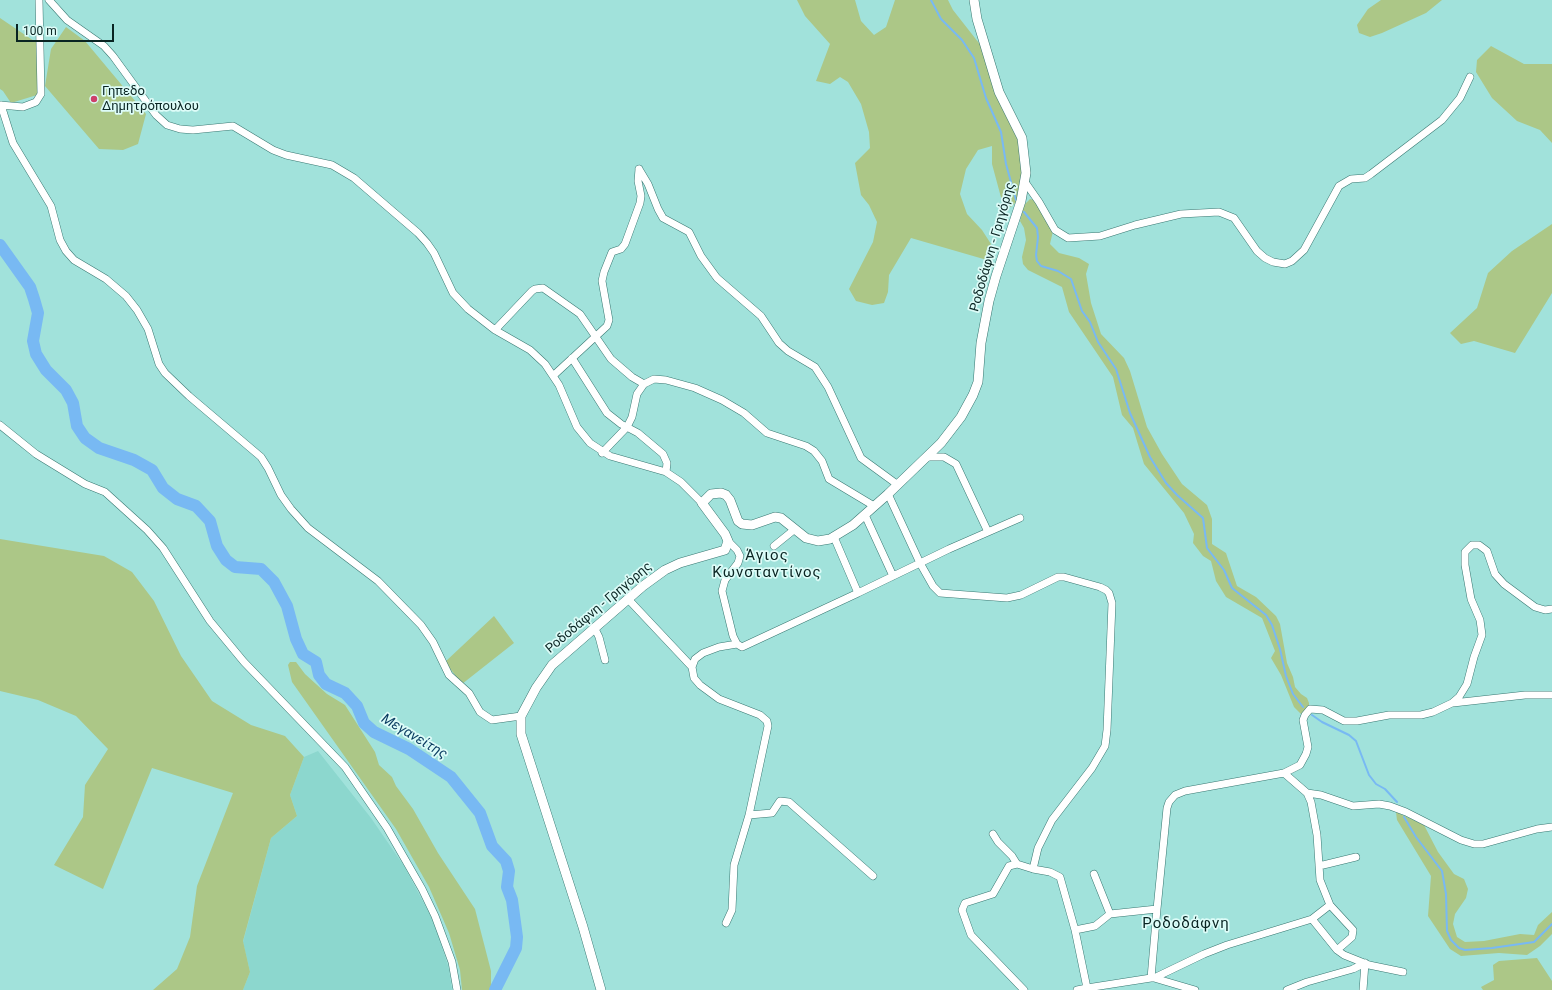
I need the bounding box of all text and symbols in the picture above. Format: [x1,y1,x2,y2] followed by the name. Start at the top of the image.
[18,16,116,42] scale bar
[23,24,57,38] text: 100 m
[102,84,199,115] place label: Γηπεδο Δημητρόπουλου
[89,94,99,104] marker: Γηπεδο Δημητρόπουλου
[967,181,1019,313] street label: Ροδοδάφνη - Γρηγόρης
[712,547,822,582] district label: Άγιος Κωνσταντίνος
[543,559,655,657] street label: Ροδοδάφνη - Γρηγόρης
[378,711,450,763] water label: Μεγανείτης
[1142,915,1230,933] district label: Ροδοδάφνη

